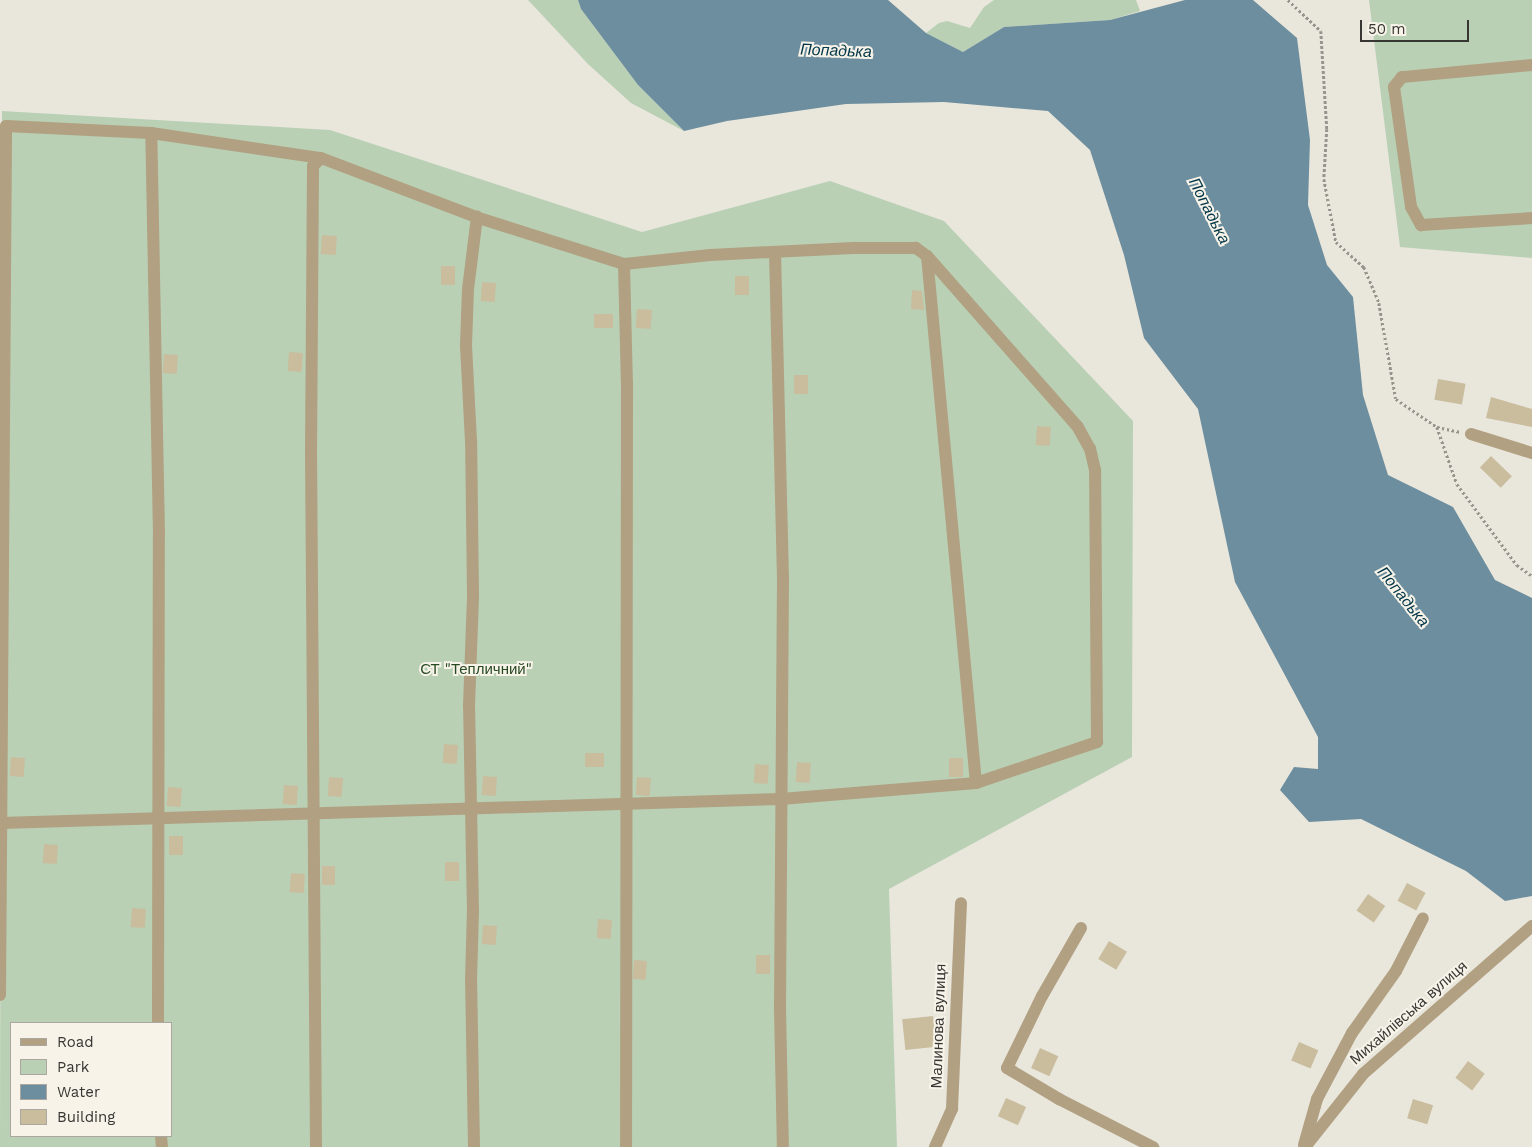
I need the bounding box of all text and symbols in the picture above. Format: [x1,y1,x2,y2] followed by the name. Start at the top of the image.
[1362,10,1471,42] scale bar
[1368,20,1405,38] text: 50 m
[800,40,872,62] water label: Попадька
[1184,175,1234,247] water label: Попадька
[1373,563,1433,631] water label: Попадька
[420,661,532,679] park label: СТ "Тепличний"
[1347,957,1471,1069] street label: Михайлівська вулиця
[928,963,950,1089] street label: Малинова вулиця
[10,1022,172,1137] legend
[57,1033,94,1051] text: Road
[57,1058,89,1076] text: Park
[57,1083,100,1101] text: Water
[57,1108,115,1126] text: Building

